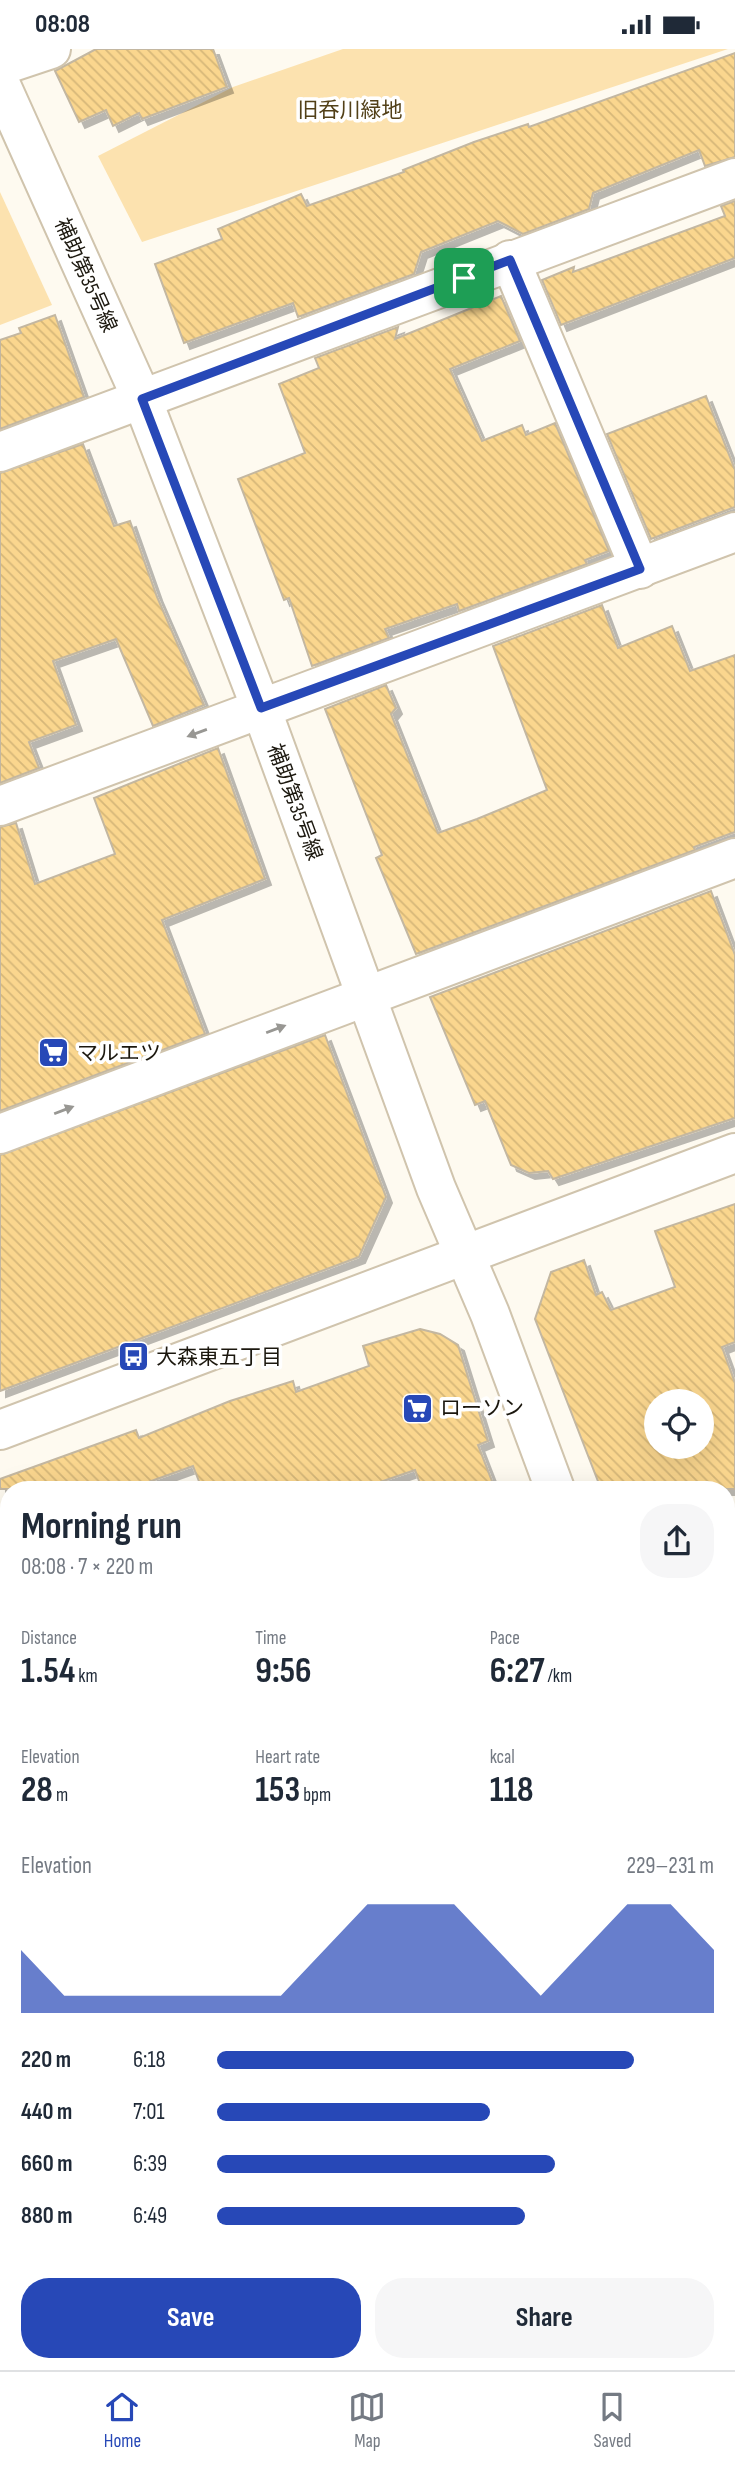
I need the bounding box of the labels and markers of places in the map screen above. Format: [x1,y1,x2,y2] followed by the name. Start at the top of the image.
[434,248,494,308] pin
[37,1036,71,1070] supermarket icon: マルエツ
[77,1041,161,1066] place label: マルエツ
[116,1340,150,1374] bus stop icon: 大森東五丁目
[156,1345,282,1370] place label: 大森東五丁目
[400,1391,434,1425] supermarket icon: ローソン
[440,1396,524,1421] place label: ローソン

